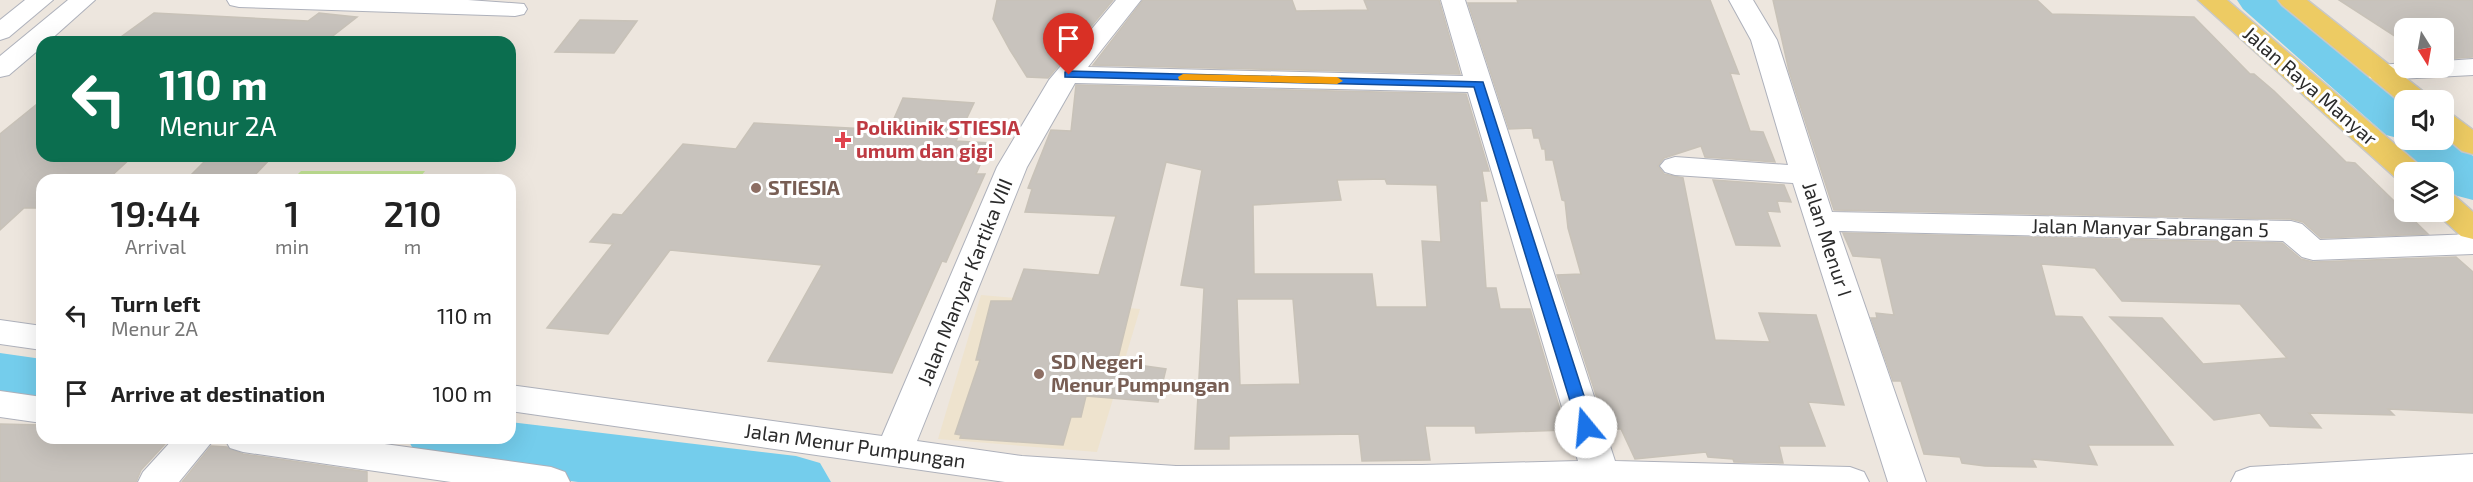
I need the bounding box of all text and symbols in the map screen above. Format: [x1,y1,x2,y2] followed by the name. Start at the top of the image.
[1043,13,1094,75] pin
[2394,18,2454,78] north arrow
[2394,18,2454,222] map controls
[2239,21,2383,150] street label: Jalan Raya Manyar
[1052,22,1085,55] icon: arrive
[159,58,268,108] text: 110 m
[60,60,138,138] icon: left
[2394,90,2454,150] button: sound
[159,109,277,141] text: Menur 2A
[856,115,1021,162] place label: Poliklinik STIESIA umum dan gigi
[834,131,852,149] marker: Poliklinik STIESIA umum dan gigi
[2394,162,2454,222] button: layers
[768,175,841,199] place label: STIESIA
[912,175,1017,389] street label: Jalan Manyar Kartika VIII
[1798,178,1858,299] street label: Jalan Menur I
[749,181,763,195] marker: STIESIA
[110,191,201,234] text: 19:44
[285,191,300,234] text: 1
[384,191,442,234] text: 210
[2031,213,2269,241] street label: Jalan Manyar Sabrangan 5
[125,234,186,258] text: Arrival
[275,234,309,258] text: min
[404,234,421,258] text: m
[111,290,200,316] text: Turn left
[60,299,93,332] icon: left
[437,302,492,328] text: 110 m
[111,316,198,340] text: Menur 2A
[1051,349,1230,396] place label: SD Negeri Menur Pumpungan
[1032,367,1046,381] marker: SD Negeri Menur Pumpungan
[60,377,93,410] icon: arrive
[111,380,325,406] text: Arrive at destination
[433,380,492,406] text: 100 m
[1554,395,1618,459] position arrow
[743,418,967,472] street label: Jalan Menur Pumpungan

